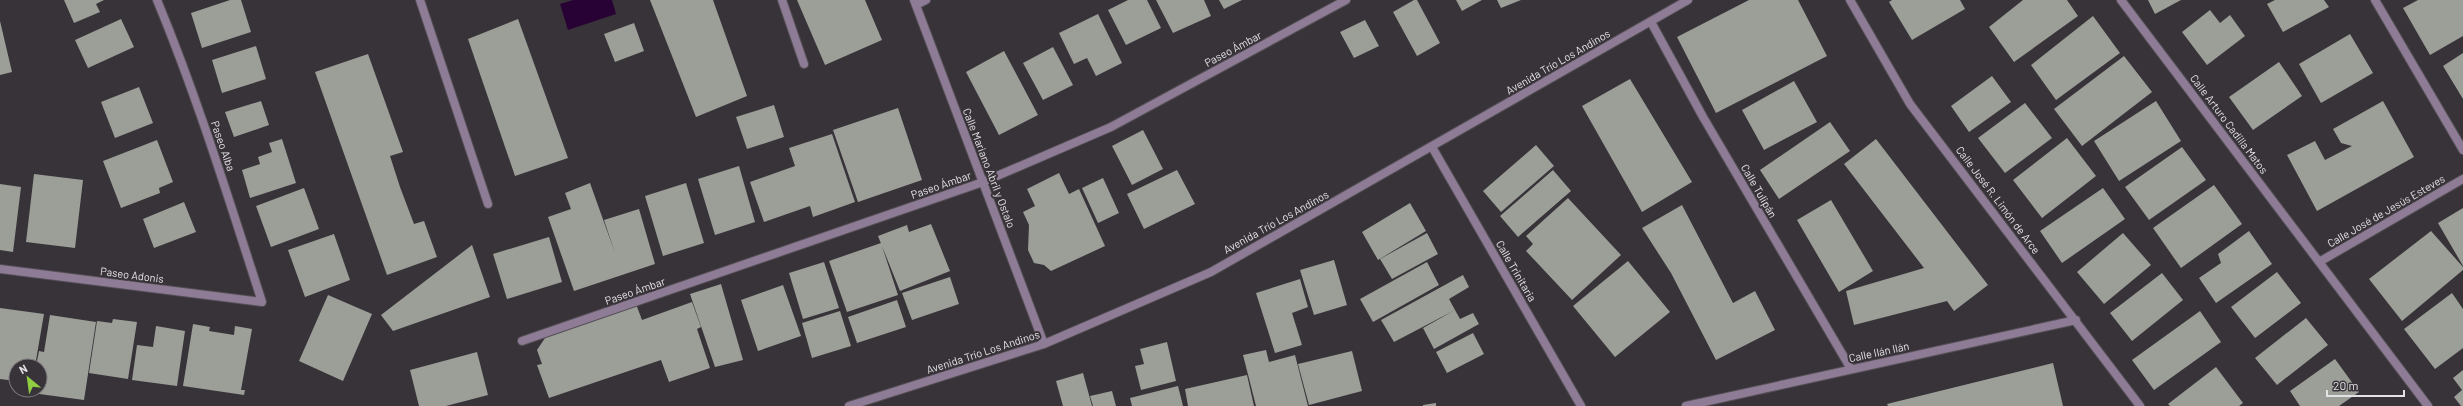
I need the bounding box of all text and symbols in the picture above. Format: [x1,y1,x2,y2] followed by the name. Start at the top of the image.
[1503,26,1612,97] street label: Avenida Trío Los Andinos
[1202,28,1264,69] street label: Paseo Ámbar
[2188,72,2271,176] street label: Calle Arturo Cadilla Matos
[961,106,1018,229] street label: Calle Mariano Abril y Ostalo
[209,119,238,173] street label: Paseo Alba
[1954,143,2043,256] street label: Calle José R. Limón de Arce
[1739,162,1780,220] street label: Calle Tulipán
[909,168,973,201] street label: Paseo Ámbar
[2325,172,2447,250] street label: Calle José de Jesús Esteves
[1221,187,1331,256] street label: Avenida Trío Los Andinos
[1494,238,1539,304] street label: Calle Trinitaria
[99,264,165,285] street label: Paseo Adonis
[603,274,667,307] street label: Paseo Ámbar
[925,327,1041,376] street label: Avenida Trío Los Andinos
[1848,339,1910,364] street label: Calle Ilán Ilán
[8,358,48,398] north arrow
[17,361,29,376] text: N
[2327,372,2404,398] scale bar
[2333,378,2359,392] text: 20 m

